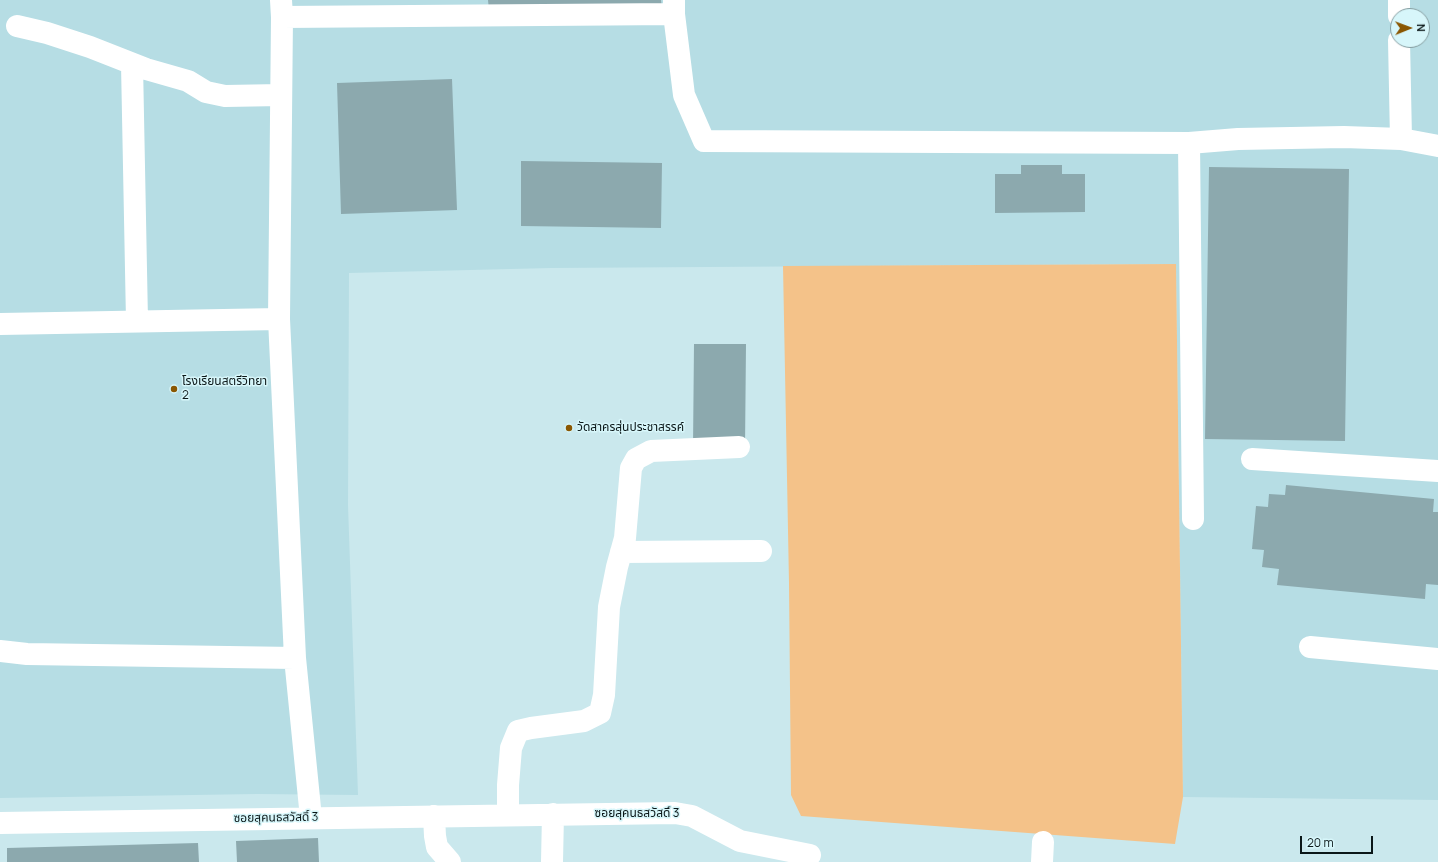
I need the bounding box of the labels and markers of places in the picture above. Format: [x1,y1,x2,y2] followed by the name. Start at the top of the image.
[182,375,267,403] place label: โรงเรียนสตรีวิทยา 2
[169,384,179,394] marker: โรงเรียนสตรีวิทยา 2
[577,421,684,435] place label: วัดสาครสุ่นประชาสรรค์
[564,423,574,433] marker: วัดสาครสุ่นประชาสรรค์

